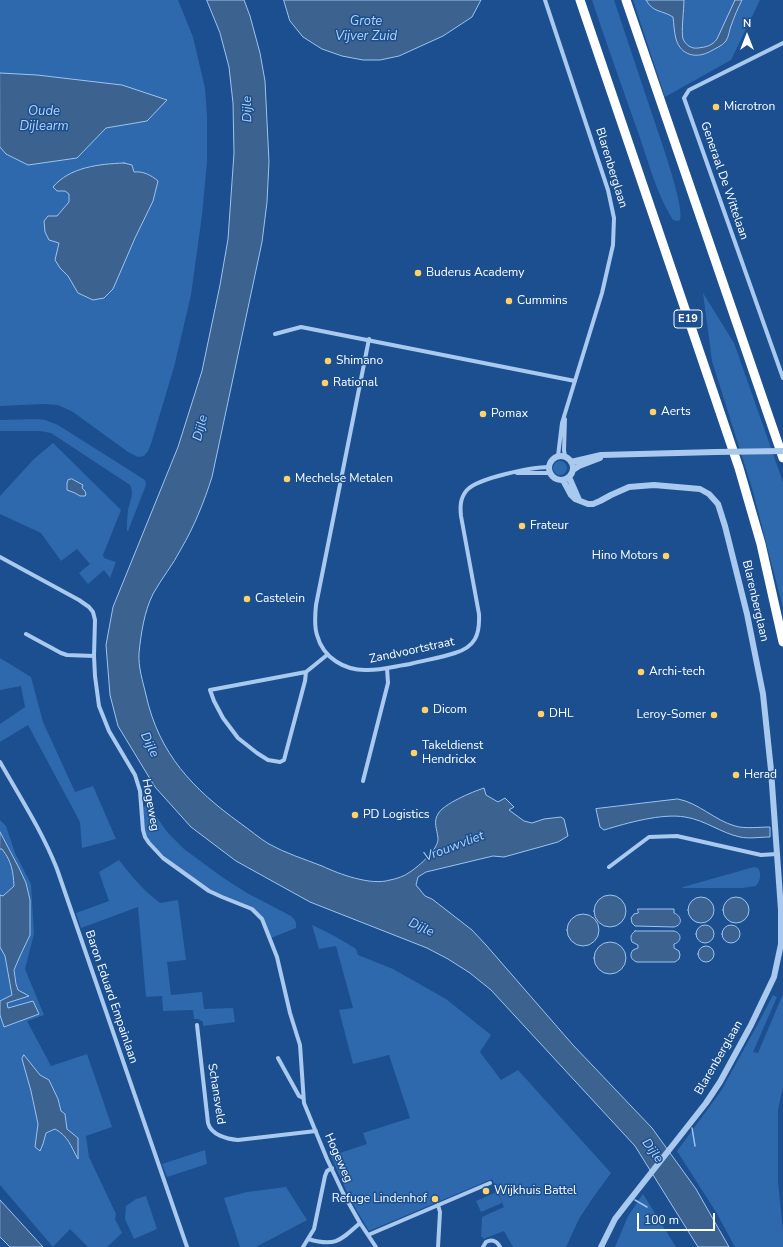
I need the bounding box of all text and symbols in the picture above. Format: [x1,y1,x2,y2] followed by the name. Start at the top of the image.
[335,14,397,45] water label: Grote Vijver Zuid
[727,16,767,56] north arrow
[743,16,751,31] text: N
[240,96,256,122] water label: Dijle
[724,100,775,114] place label: Microtron
[711,102,721,112] marker: Microtron
[19,104,69,135] water label: Oude Dijlearm
[697,120,751,242] street label: Generaal De Wittelaan
[592,126,630,210] street label: Blarenberglaan
[426,266,524,280] place label: Buderus Academy
[413,268,423,278] marker: Buderus Academy
[517,294,568,308] place label: Cummins
[504,296,514,306] marker: Cummins
[674,310,702,328] road number: E19
[336,354,383,368] place label: Shimano
[323,356,333,366] marker: Shimano
[333,376,378,390] place label: Rational
[320,378,330,388] marker: Rational
[661,405,691,419] place label: Aerts
[491,407,528,421] place label: Pomax
[648,407,658,417] marker: Aerts
[478,409,488,419] marker: Pomax
[190,413,212,443] water label: Dijle
[295,472,393,486] place label: Mechelse Metalen
[282,474,292,484] marker: Mechelse Metalen
[530,519,569,533] place label: Frateur
[517,521,527,531] marker: Frateur
[592,549,658,563] place label: Hino Motors
[661,551,671,561] marker: Hino Motors
[739,559,771,643] street label: Blarenberglaan
[255,592,305,606] place label: Castelein
[242,594,252,604] marker: Castelein
[368,635,456,667] street label: Zandvoortstraat
[649,665,705,679] place label: Archi-tech
[636,667,646,677] marker: Archi-tech
[433,703,467,717] place label: Dicom
[420,705,430,715] marker: Dicom
[549,707,574,721] place label: DHL
[637,708,706,722] place label: Leroy-Somer
[536,709,546,719] marker: DHL
[709,710,719,720] marker: Leroy-Somer
[136,730,162,760] water label: Dijle
[422,739,483,767] place label: Takeldienst Hendrickx
[409,748,419,758] marker: Takeldienst Hendrickx
[744,768,777,782] place label: Herad
[731,770,741,780] marker: Herad
[138,778,162,832] street label: Hogeweg
[363,808,430,822] place label: PD Logistics
[350,810,360,820] marker: PD Logistics
[422,828,486,866] water label: Vrouwvliet
[406,915,436,941] water label: Dijle
[81,929,141,1065] street label: Baron Eduard Empainlaan
[692,1018,746,1098] street label: Blarenberglaan
[204,1062,228,1126] street label: Schansveld
[321,1131,355,1185] street label: Hogeweg
[638,1136,666,1166] water label: Dijle
[494,1184,577,1198] place label: Wijkhuis Battel
[481,1186,491,1196] marker: Wijkhuis Battel
[332,1192,427,1206] place label: Refuge Lindenhof
[430,1194,440,1204] marker: Refuge Lindenhof
[639,1205,717,1231] scale bar
[644,1212,679,1228] text: 100 m

